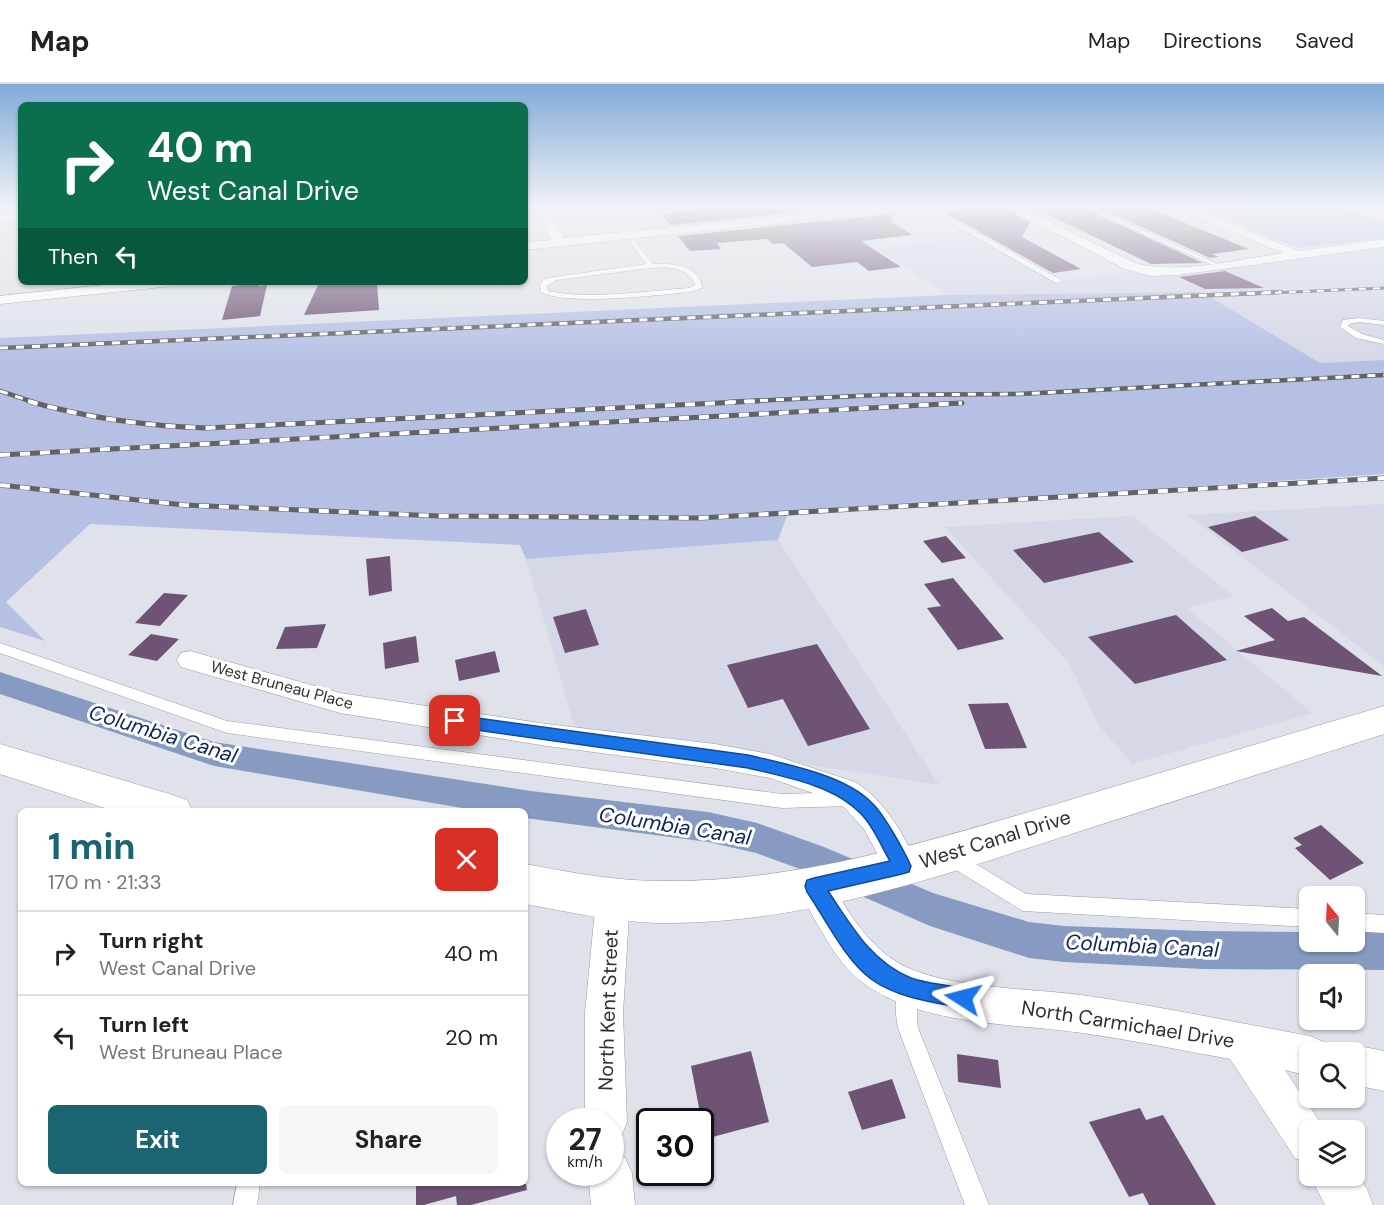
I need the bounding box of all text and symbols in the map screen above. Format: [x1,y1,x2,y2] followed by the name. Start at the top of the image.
[30,23,90,60] text: Map
[1088,27,1130,55] text: Map
[1163,27,1262,55] text: Directions
[1295,27,1354,55] text: Saved
[147,120,253,175] text: 40 m
[48,126,126,204] icon: right
[147,173,359,208] text: West Canal Drive
[110,240,143,273] icon: left
[48,242,98,271] text: Then
[208,656,356,714] street label: West Bruneau Place
[429,695,480,746] pin
[85,698,241,770] water label: Columbia Canal
[438,704,471,737] icon: arrive
[597,800,753,852] water label: Columbia Canal
[916,804,1074,874] street label: West Canal Drive
[48,823,136,870] text: 1 min
[435,828,498,891] button: close
[48,869,162,895] text: 170 m · 21:33
[1299,886,1365,952] north arrow
[1299,886,1365,1186] map controls
[99,926,204,955] text: Turn right
[1065,928,1220,964] water label: Columbia Canal
[592,929,624,1091] street label: North Kent Street
[48,937,81,970] icon: right
[444,939,498,968] text: 40 m
[99,955,256,981] text: West Canal Drive
[1299,964,1365,1030] button: sound
[931,966,995,1030] position arrow
[1020,994,1236,1054] street label: North Carmichael Drive
[99,1010,189,1039] text: Turn left
[48,1021,81,1054] icon: left
[445,1023,498,1052] text: 20 m
[99,1039,283,1065] text: West Bruneau Place
[1299,1042,1365,1108] button: search
[48,1105,267,1174] button: Exit
[279,1105,498,1174] button: Share
[636,1108,714,1186] speed limit sign: 30
[568,1120,602,1159] text: 27
[1299,1120,1365,1186] button: layers
[567,1152,603,1172] text: km/h

